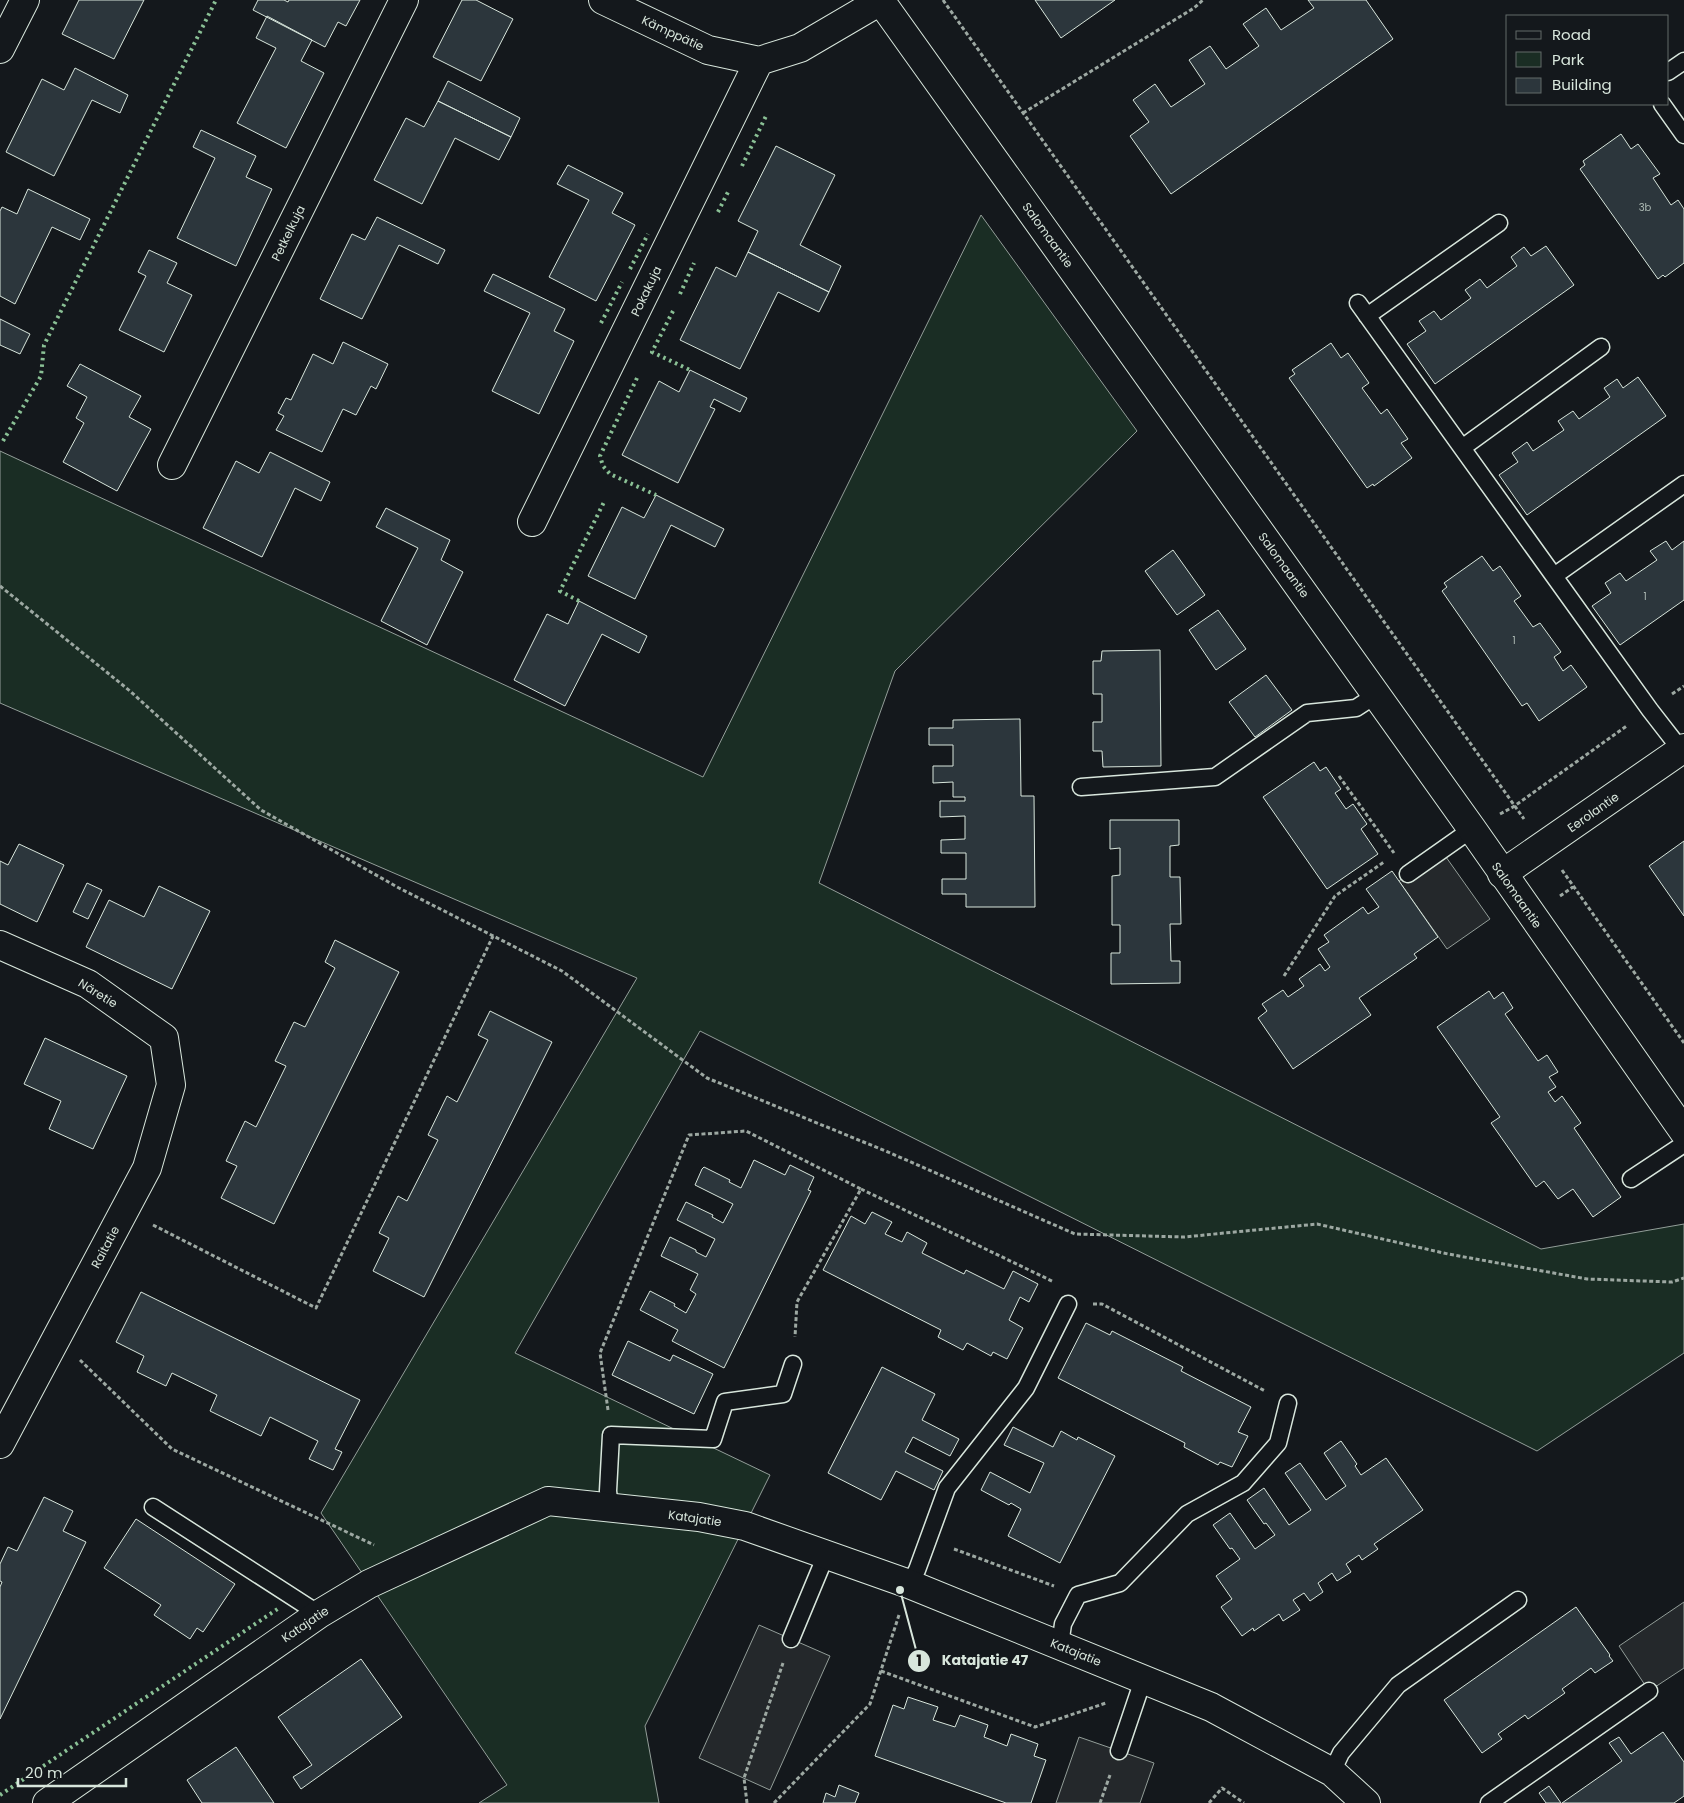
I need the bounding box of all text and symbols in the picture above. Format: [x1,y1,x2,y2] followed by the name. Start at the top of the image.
[639,11,707,55] street label: Kämppätie
[1506,15,1669,105] legend
[1552,24,1591,45] text: Road
[1552,49,1584,70] text: Park
[1552,74,1612,95] text: Building
[1019,199,1077,271] street label: Salomaantie
[1639,200,1652,215] house number: 3b
[267,202,309,264] street label: Petkelkuja
[627,263,665,319] street label: Pokakuja
[1255,529,1313,601] street label: Salomaantie
[1643,589,1647,604] house number: 1
[1512,633,1516,648] house number: 1
[1564,788,1622,836] street label: Eerolantie
[1488,859,1546,931] street label: Salomaantie
[75,974,121,1012] street label: Näretie
[87,1223,123,1271] street label: Raitatie
[667,1506,723,1530] street label: Katajatie
[278,1602,332,1646] street label: Katajatie
[1048,1634,1104,1670] street label: Katajatie
[906,1646,1038,1675] callout: Katajatie 47
[916,1650,922,1671] text: 1
[942,1650,1029,1670] text: Katajatie 47
[18,1756,125,1788] scale bar
[25,1762,63,1783] text: 20 m

